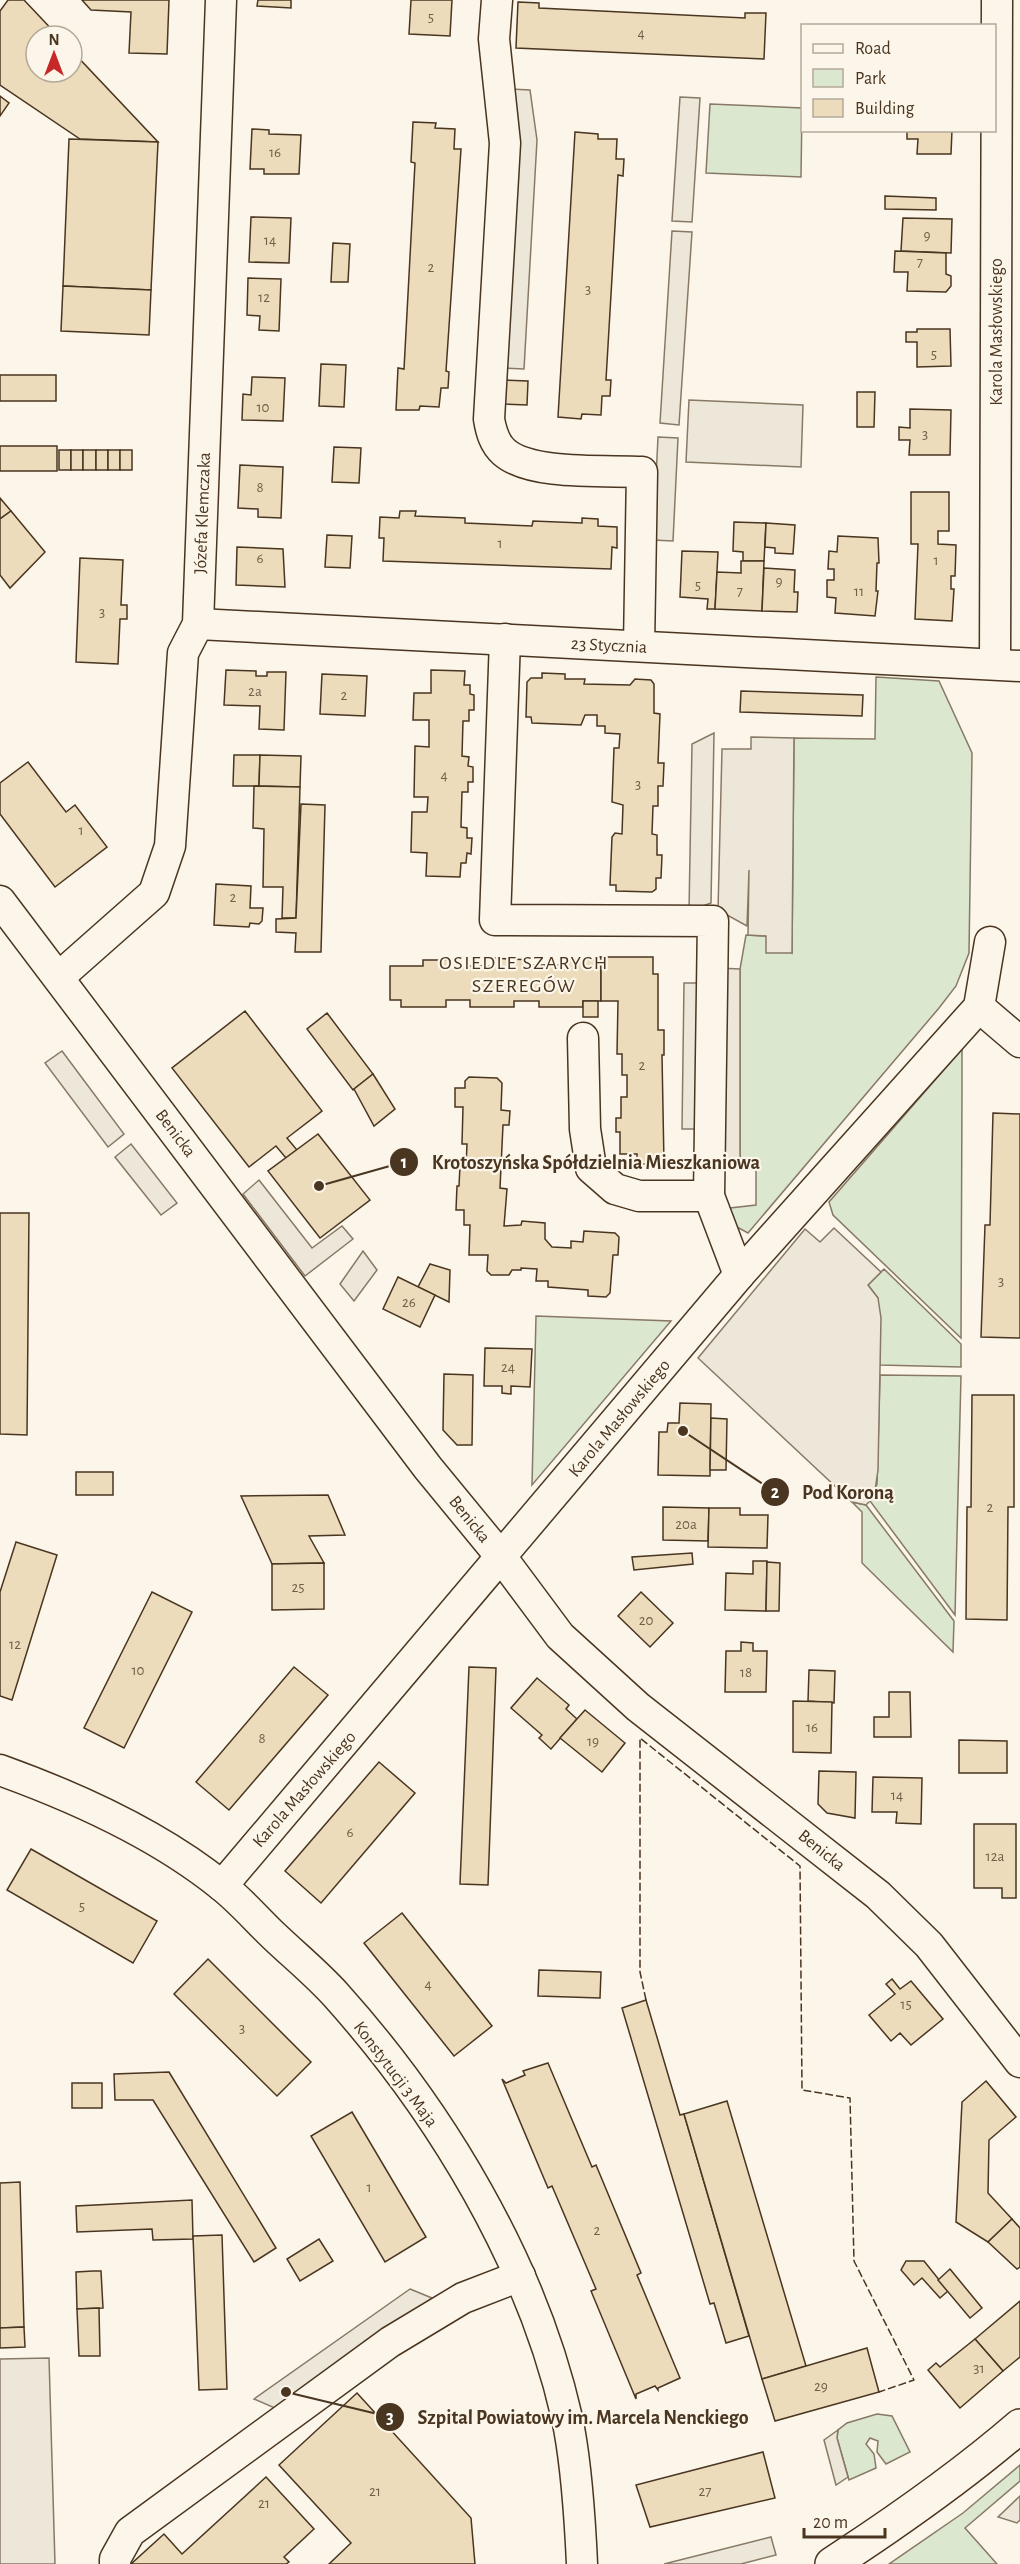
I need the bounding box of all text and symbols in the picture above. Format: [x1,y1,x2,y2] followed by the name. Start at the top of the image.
[428,10,434,25] house number: 5
[24,24,84,84] north arrow
[801,24,996,132] legend
[637,26,645,41] house number: 4
[48,32,60,48] text: N
[855,40,891,58] text: Road
[855,70,887,88] text: Park
[855,100,915,118] text: Building
[269,145,281,160] house number: 16
[923,228,931,243] house number: 9
[264,233,276,248] house number: 14
[917,255,923,270] house number: 7
[988,258,1006,406] street label: Karola Masłowskiego
[428,260,435,275] house number: 2
[585,282,591,297] house number: 3
[258,290,270,305] house number: 12
[931,347,937,362] house number: 5
[256,400,270,415] house number: 10
[922,427,928,442] house number: 3
[192,452,214,574] street label: Józefa Klemczaka
[256,480,264,495] house number: 8
[497,536,503,551] house number: 1
[256,551,264,566] house number: 6
[933,553,939,568] house number: 1
[775,574,783,589] house number: 9
[695,578,701,593] house number: 5
[737,584,743,599] house number: 7
[854,584,864,599] house number: 11
[99,605,105,620] house number: 3
[570,635,648,657] street label: 23 Stycznia
[248,684,262,699] house number: 2a
[341,688,348,703] house number: 2
[440,768,448,783] house number: 4
[635,777,641,792] house number: 3
[78,823,84,838] house number: 1
[230,890,237,905] house number: 2
[439,953,609,996] district label: OSIEDLE SZARYCH SZEREGÓW
[639,1058,646,1073] house number: 2
[152,1106,199,1161] street label: Benicka
[389,1143,772,1181] callout: Krotoszyńska Spółdzielnia Mieszkaniowa
[432,1153,761,1173] text: Krotoszyńska Spółdzielnia Mieszkaniowa
[401,1154,407,1172] text: 1
[998,1274,1004,1289] house number: 3
[402,1295,416,1310] house number: 26
[565,1356,674,1481] street label: Karola Masłowskiego
[501,1360,515,1375] house number: 24
[760,1473,906,1511] callout: Pod Koroną
[802,1483,894,1503] text: Pod Koroną
[771,1484,780,1502] text: 2
[445,1493,493,1546] street label: Benicka
[987,1500,994,1515] house number: 2
[675,1517,697,1532] house number: 20a
[291,1580,305,1595] house number: 25
[639,1613,653,1628] house number: 20
[9,1637,21,1652] house number: 12
[131,1663,145,1678] house number: 10
[740,1665,752,1680] house number: 18
[806,1720,818,1735] house number: 16
[250,1728,360,1851] street label: Karola Masłowskiego
[258,1731,266,1746] house number: 8
[587,1734,599,1749] house number: 19
[891,1788,903,1803] house number: 14
[346,1825,354,1840] house number: 6
[795,1827,848,1875] street label: Benicka
[986,1849,1005,1864] house number: 12a
[79,1899,85,1914] house number: 5
[424,1977,432,1992] house number: 4
[900,1997,912,2012] house number: 15
[350,2018,441,2131] street label: Konstytucji 3 Maja
[239,2021,245,2036] house number: 3
[366,2180,372,2195] house number: 1
[594,2223,601,2238] house number: 2
[973,2361,985,2376] house number: 31
[814,2379,828,2394] house number: 29
[375,2398,760,2436] callout: Szpital Powiatowy im. Marcela Nenckiego
[417,2408,749,2428] text: Szpital Powiatowy im. Marcela Nenckiego
[386,2409,394,2427] text: 3
[369,2484,381,2499] house number: 21
[698,2484,712,2499] house number: 27
[258,2496,270,2511] house number: 21
[804,2501,885,2539] scale bar
[813,2514,848,2532] text: 20 m

